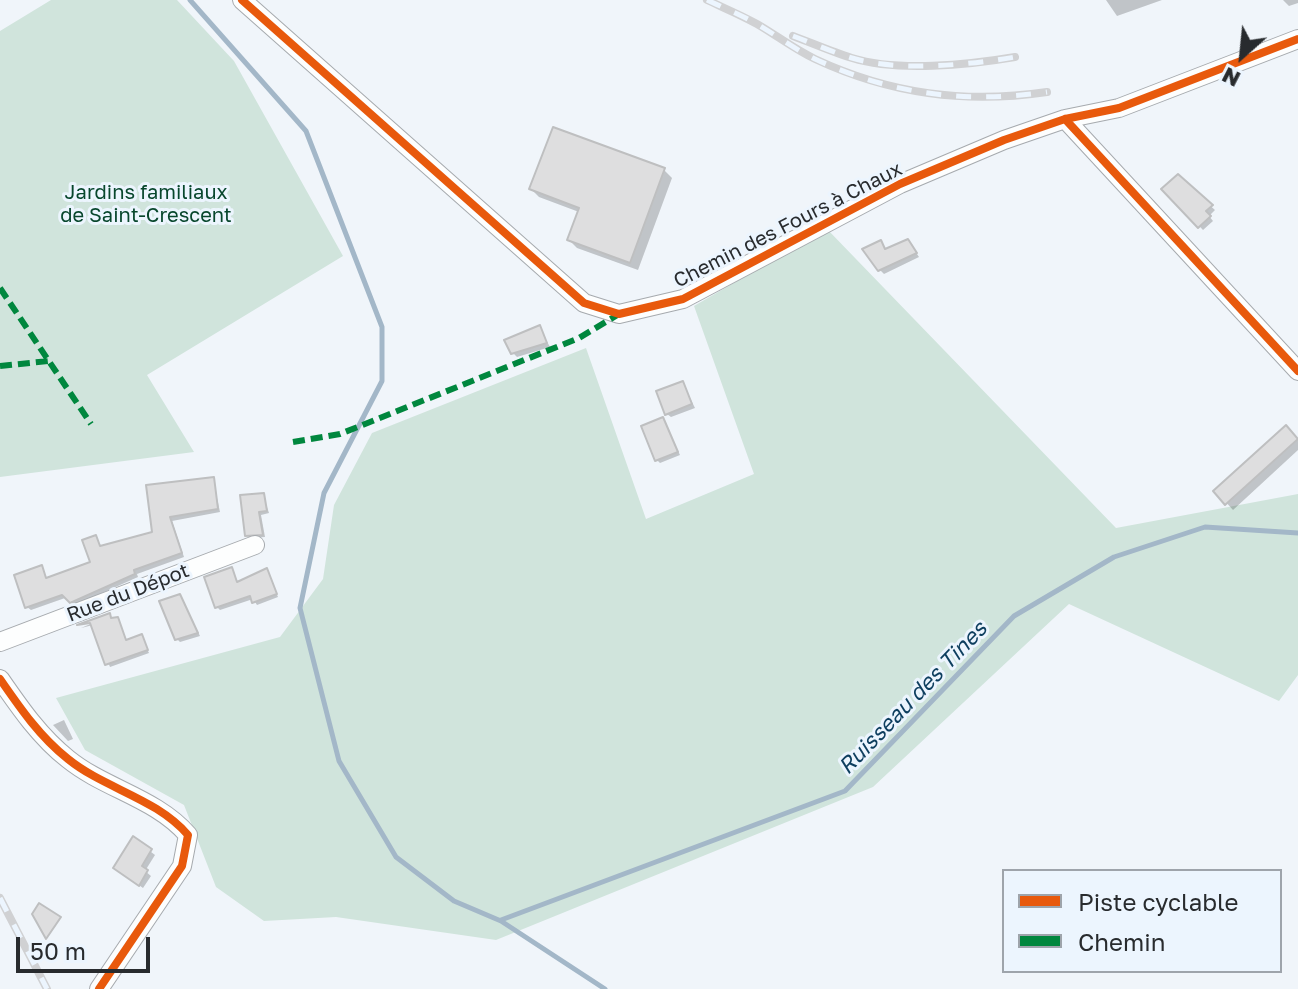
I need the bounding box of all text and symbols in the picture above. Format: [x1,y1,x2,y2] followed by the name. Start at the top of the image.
[1202,16,1282,96] north arrow
[1217,62,1244,94] text: N
[670,157,906,293] street label: Chemin des Fours à Chaux
[60,181,232,228] park label: Jardins familiaux de Saint-Crescent
[63,559,193,627] street label: Rue du Dépot
[833,616,993,780] water label: Ruisseau des Tines
[1002,869,1282,973] legend
[1078,887,1238,916] text: Piste cyclable
[20,921,154,971] scale bar
[1078,927,1165,956] text: Chemin
[30,936,86,965] text: 50 m

